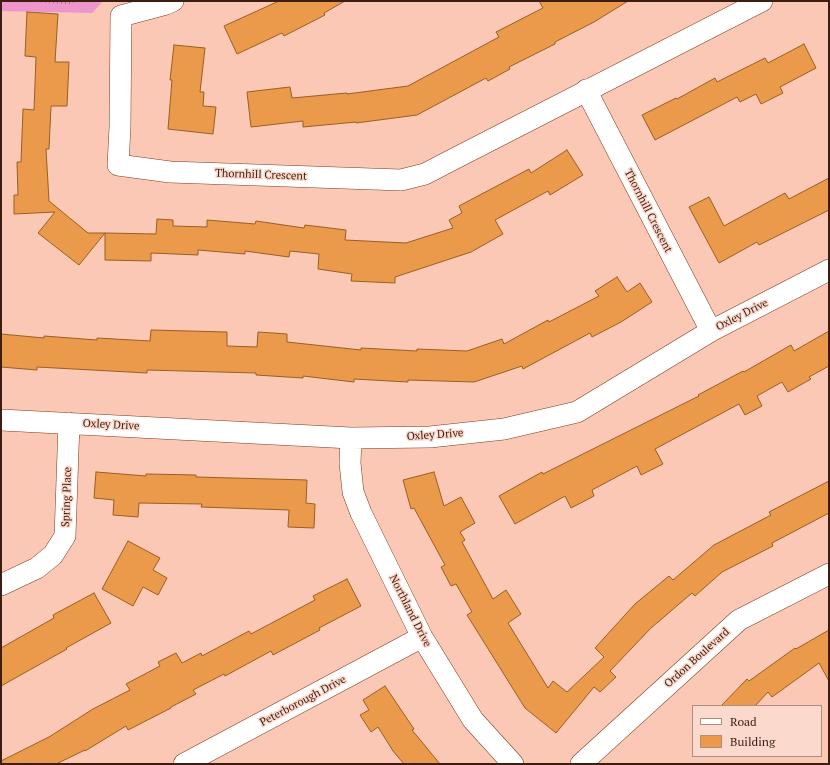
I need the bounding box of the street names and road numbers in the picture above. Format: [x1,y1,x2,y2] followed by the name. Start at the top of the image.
[215,167,307,183] street label: Thornhill Crescent
[621,167,675,255] street label: Thornhill Crescent
[714,296,770,334] street label: Oxley Drive
[82,417,140,433] street label: Oxley Drive
[406,426,464,444] street label: Oxley Drive
[59,467,75,527] street label: Spring Place
[386,573,434,649] street label: Northland Drive
[662,625,732,691] street label: Ordon Boulevard
[258,673,348,729] street label: Peterborough Drive

